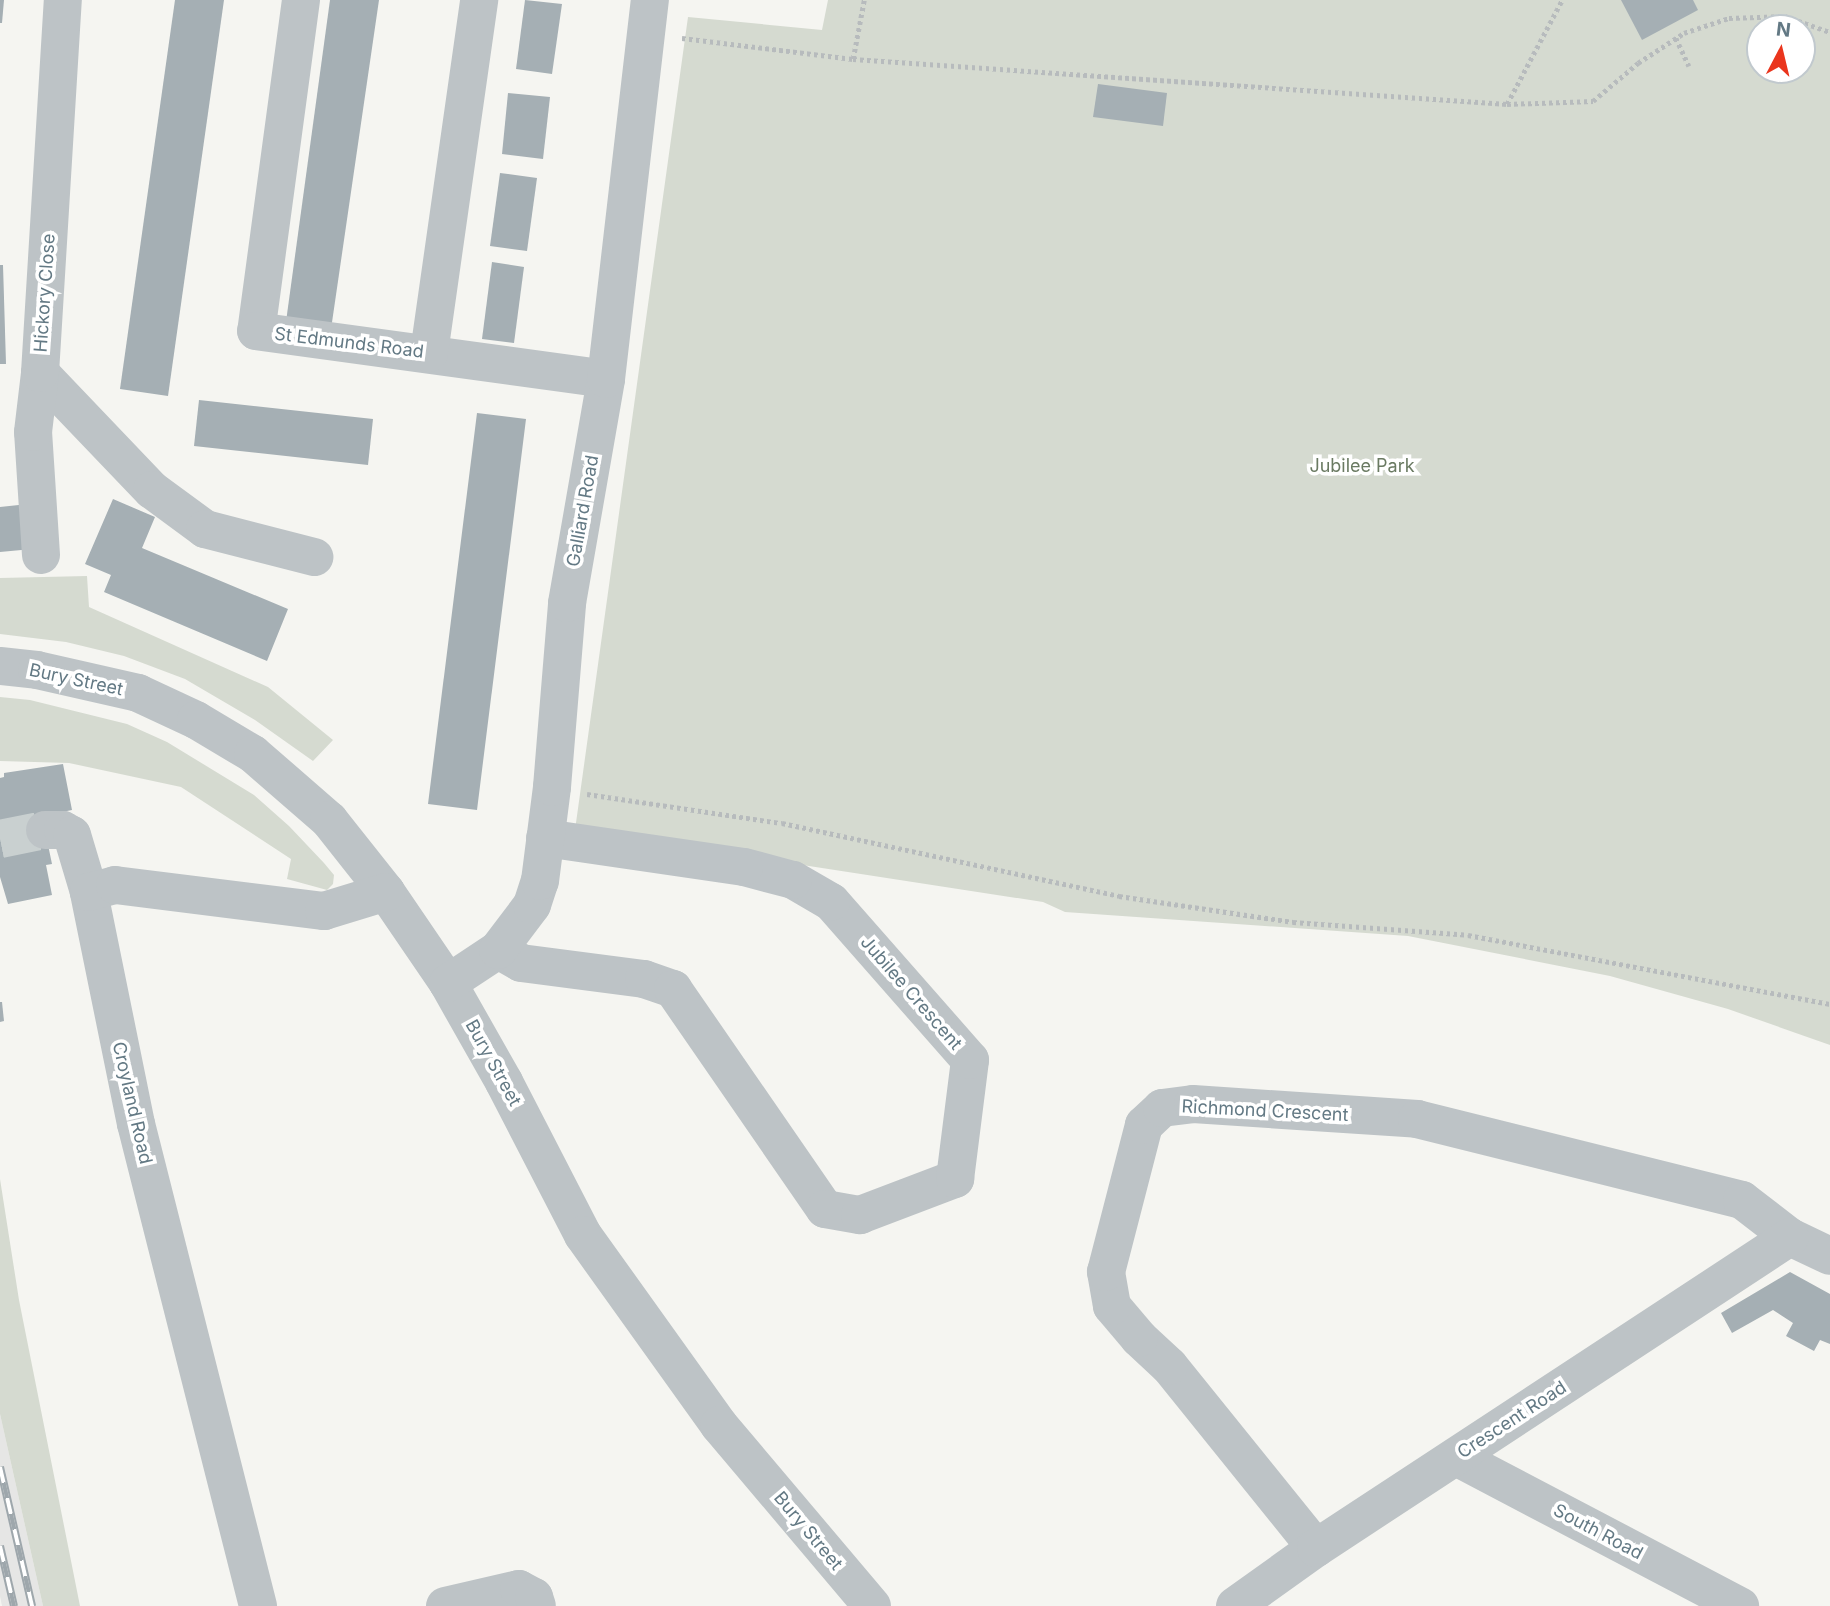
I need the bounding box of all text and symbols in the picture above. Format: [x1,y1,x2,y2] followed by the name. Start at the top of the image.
[1746,14,1816,84] north arrow
[1775,17,1792,42] text: N
[30,233,60,353] street label: Hickory Close
[273,323,425,363] street label: St Edmunds Road
[563,454,603,568] street label: Galliard Road
[1309,455,1415,477] park label: Jubilee Park
[27,660,125,700] street label: Bury Street
[856,932,966,1054] street label: Jubilee Crescent
[460,1016,526,1110] street label: Bury Street
[107,1040,157,1166] street label: Croyland Road
[1181,1096,1349,1126] street label: Richmond Crescent
[1454,1377,1570,1463] street label: Crescent Road
[769,1487,847,1575] street label: Bury Street
[1550,1499,1646,1565] street label: South Road

